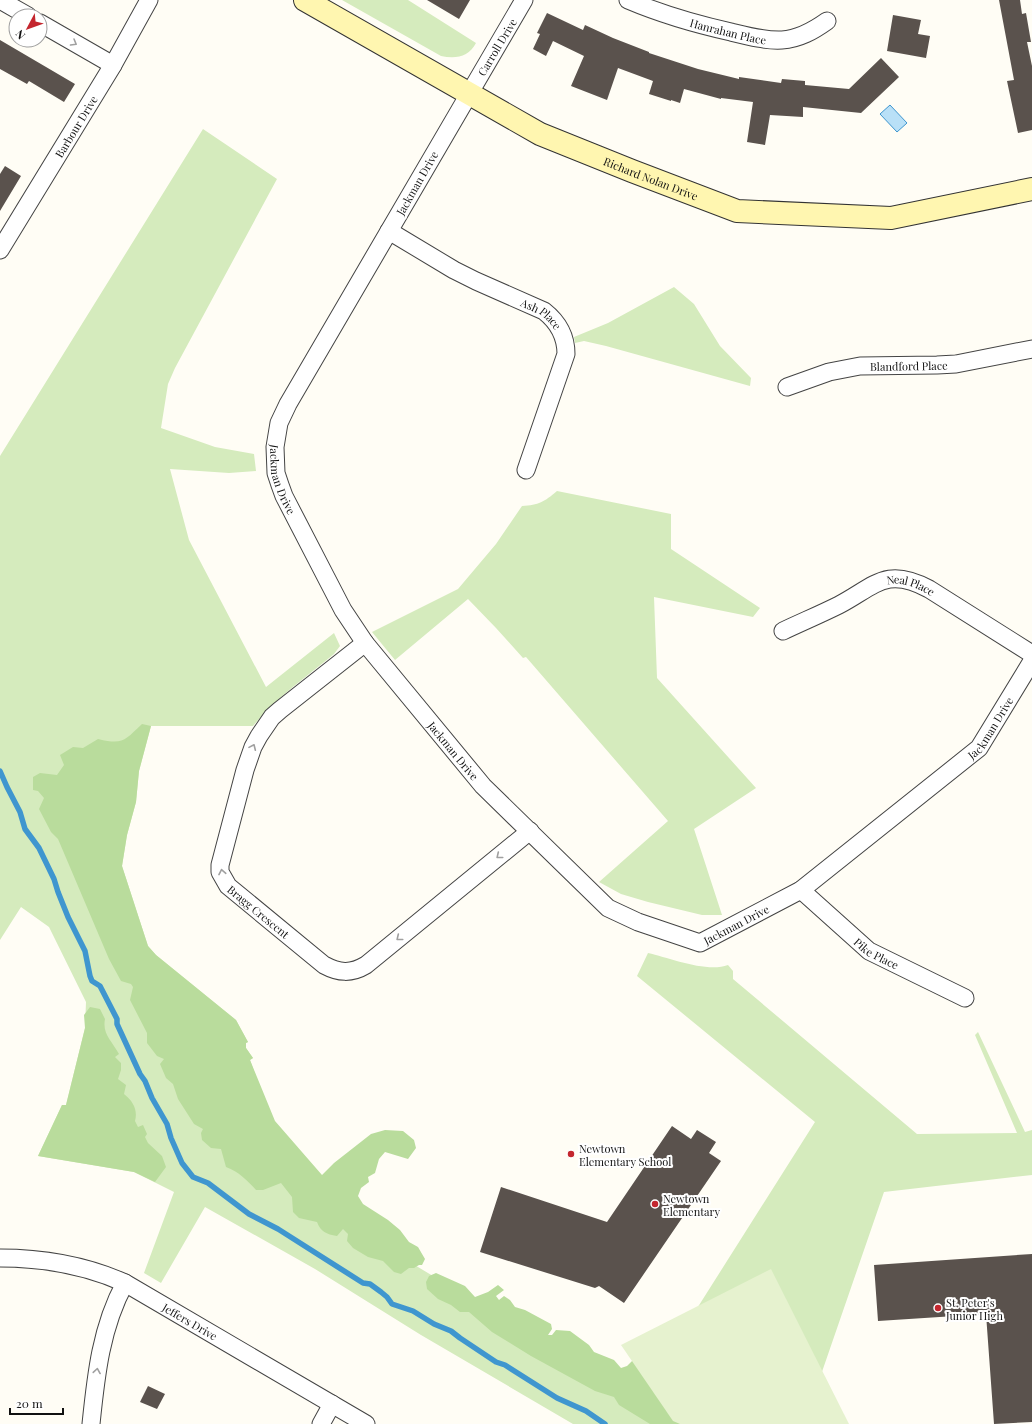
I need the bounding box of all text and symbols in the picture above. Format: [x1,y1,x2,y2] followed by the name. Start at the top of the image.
[8,8,48,48] north arrow
[474,15,520,78] street label: Carroll Drive
[688,15,768,47] street label: Hanrahan Place
[12,27,28,43] text: N
[70,38,77,45] one-way arrow
[51,92,100,160] street label: Barbour Drive
[392,148,442,219] street label: Jackman Drive
[602,153,701,203] street label: Richard Nolan Drive
[518,294,566,332] street label: Ash Place
[870,357,948,373] street label: Blandford Place
[267,443,300,517] street label: Jackman Drive
[886,571,939,599] street label: Neal Place
[963,693,1016,763] street label: Jackman Drive
[424,717,483,783] street label: Jackman Drive
[249,743,257,750] one-way arrow
[497,851,504,858] one-way arrow
[218,868,226,875] one-way arrow
[225,881,293,941] street label: Bragg Crescent
[700,901,772,948] street label: Jackman Drive
[396,934,403,941] one-way arrow
[851,934,902,972] street label: Pike Place
[579,1141,671,1169] place label: Newtown Elementary School
[566,1149,576,1159] marker: Newtown Elementary School
[663,1191,720,1219] place label: Newtown Elementary
[650,1199,660,1209] marker: Newtown Elementary
[945,1295,1003,1323] place label: St. Peter's Junior High
[159,1299,221,1343] street label: Jeffers Drive
[933,1303,943,1313] marker: St. Peter's Junior High
[93,1368,101,1374] one-way arrow
[10,1390,63,1416] scale bar
[16,1395,43,1411] text: 20 m

